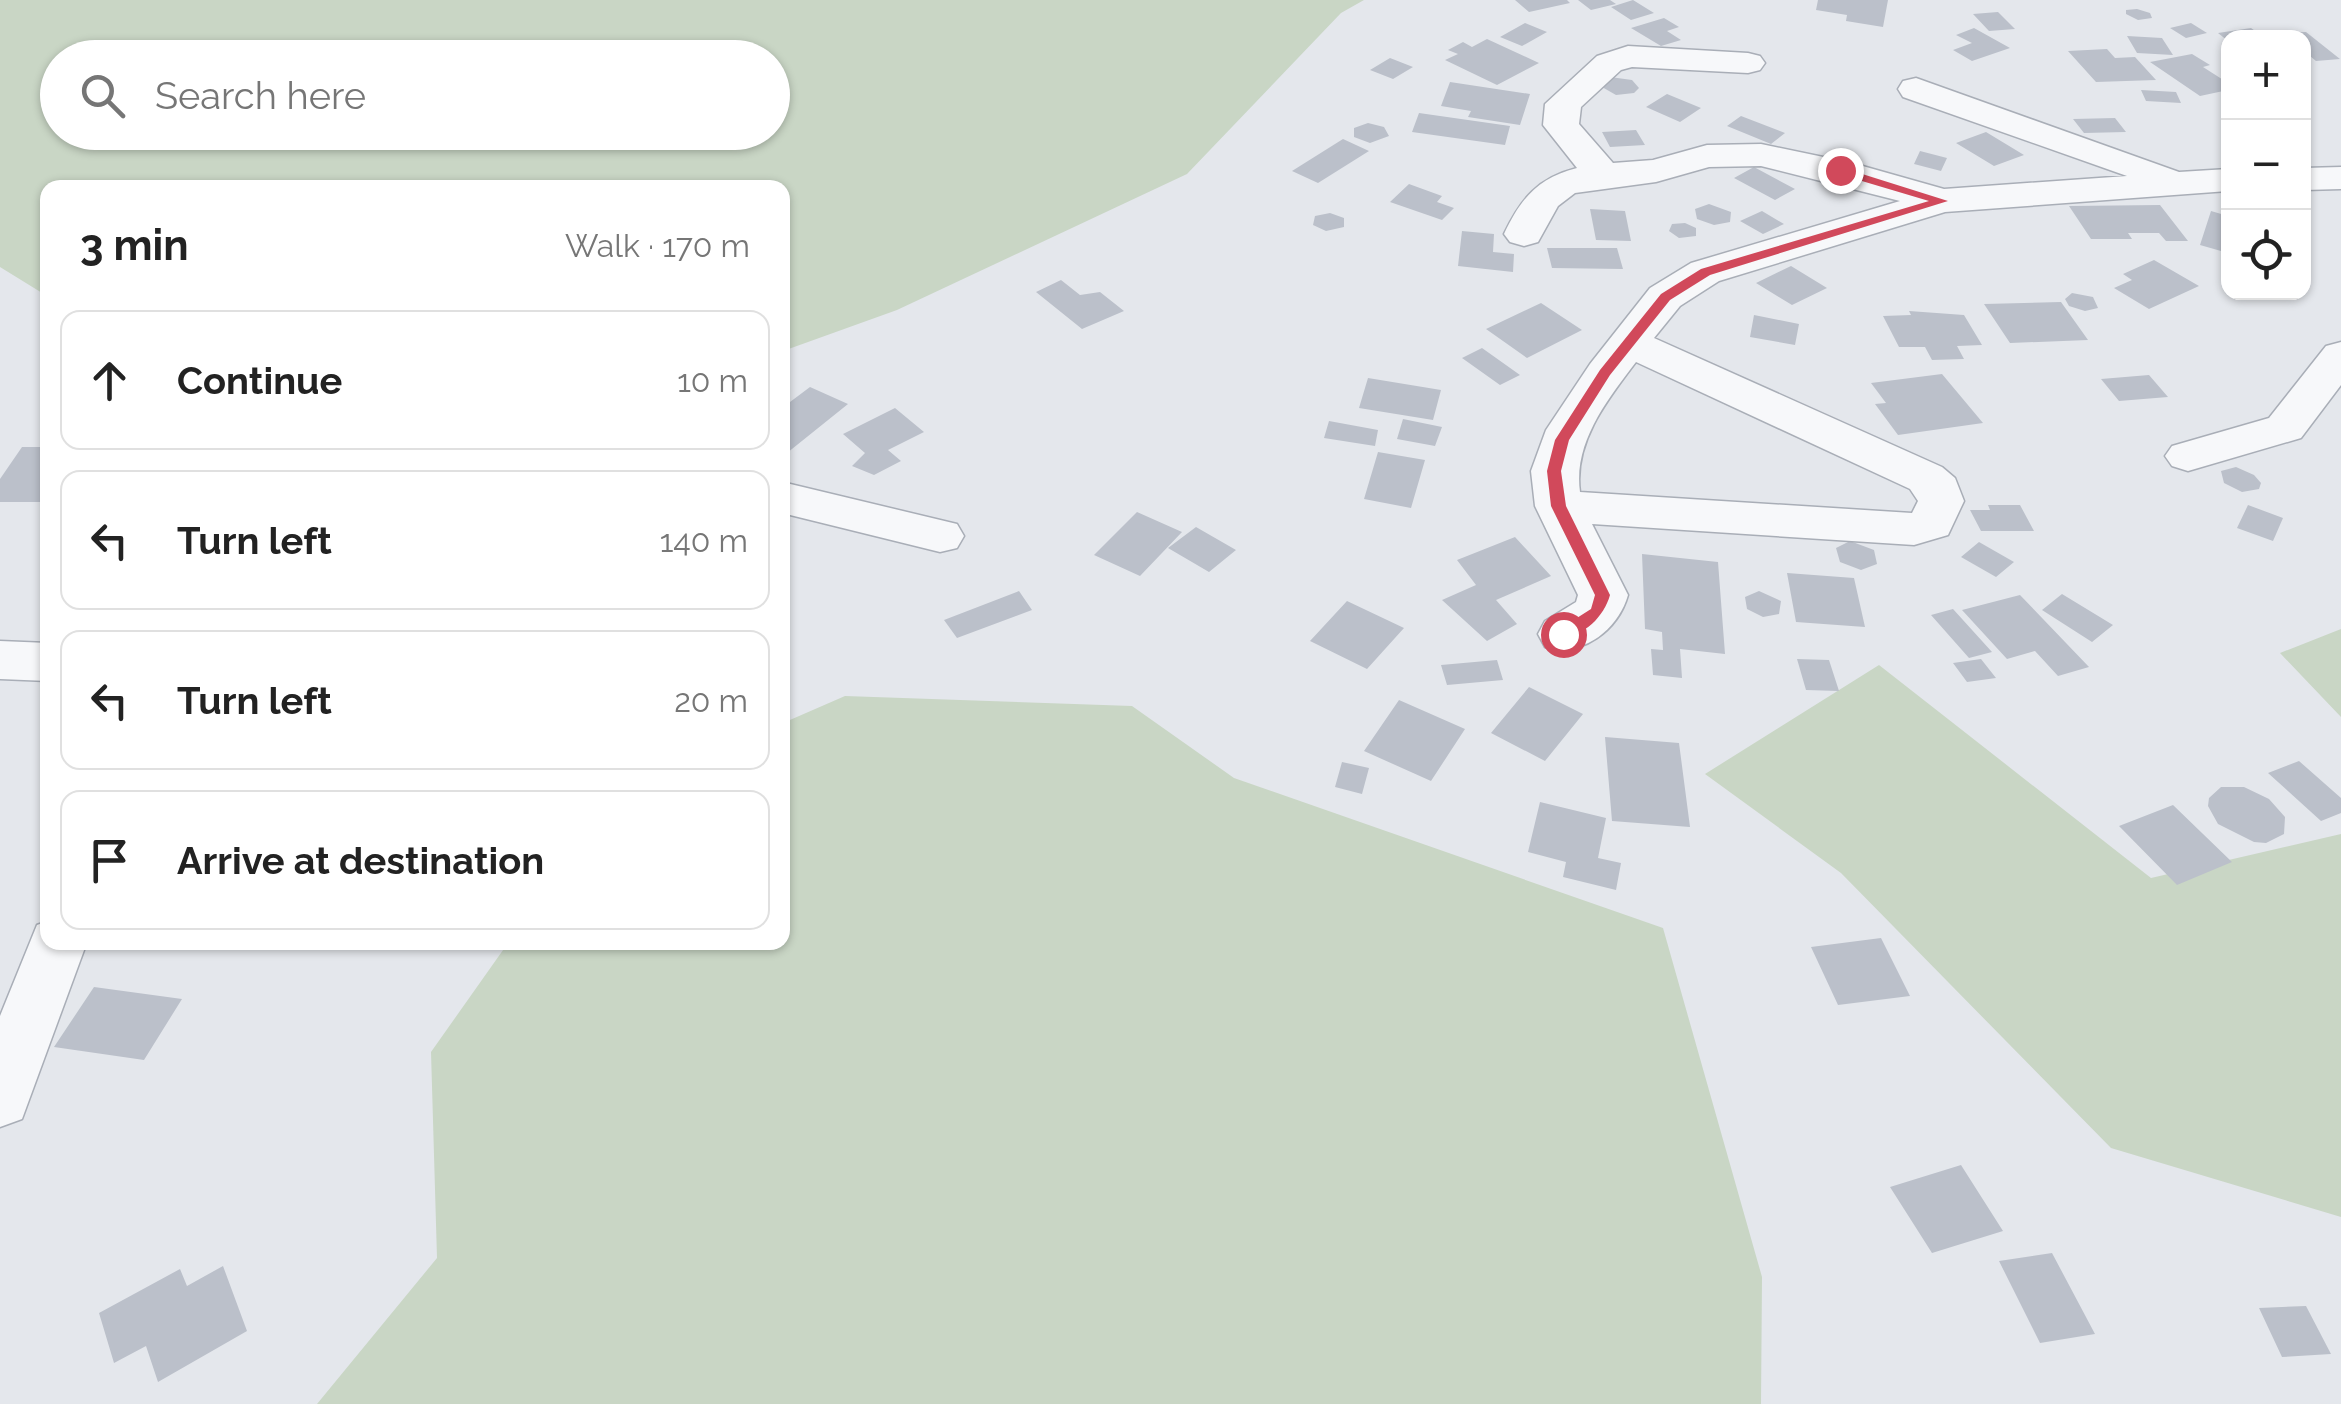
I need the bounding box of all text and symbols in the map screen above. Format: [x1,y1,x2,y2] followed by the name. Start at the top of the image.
[2221,30,2311,300] map controls
[2221,30,2311,120] button: +
[40,40,790,150] search box
[75,68,130,123] icon: search
[155,73,366,118] text: Search here
[2221,120,2311,210] button: −
[1818,148,1864,194] route end
[2221,210,2311,300] button: locate
[80,221,189,270] text: 3 min
[565,227,750,264] text: Walk · 170 m
[82,353,137,408] icon: ahead
[177,358,342,403] text: Continue
[677,362,748,399] text: 10 m
[82,513,137,568] icon: left
[177,518,332,563] text: Turn left
[660,522,748,559] text: 140 m
[1541,612,1587,658] route start
[82,673,137,728] icon: left
[177,678,332,723] text: Turn left
[674,682,748,719] text: 20 m
[82,833,137,888] icon: arrive
[177,838,544,883] text: Arrive at destination

